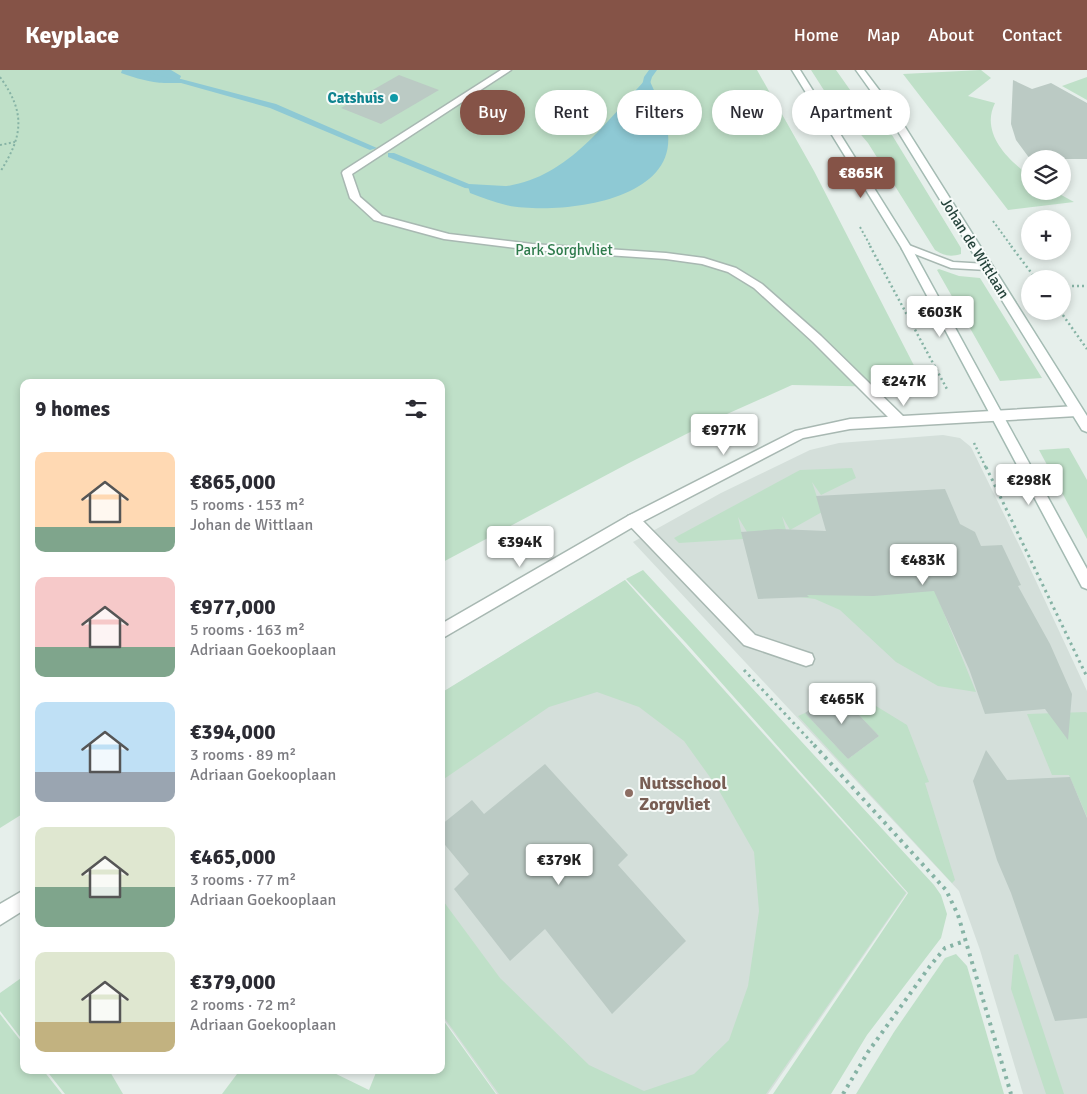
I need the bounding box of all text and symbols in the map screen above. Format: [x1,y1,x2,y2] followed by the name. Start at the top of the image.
[25,20,119,50] text: Keyplace
[794,24,839,46] text: Home
[867,24,900,46] text: Map
[928,24,974,46] text: About
[1002,24,1062,46] text: Contact
[328,89,384,107] place label: Catshuis
[460,90,525,135] chip: Buy
[535,90,607,135] chip: Rent
[617,90,702,135] chip: Filters
[712,90,782,135] chip: New
[792,90,910,135] chip: Apartment
[388,92,400,104] marker: Catshuis
[1021,150,1071,320] map controls
[1021,150,1071,200] button: layers
[826,156,896,199] pin: €865K
[839,163,883,183] text: €865K
[937,194,1013,302] street label: Johan de Wittlaan
[1021,210,1071,260] button: +
[515,241,613,259] park label: Park Sorghvliet
[1021,270,1071,320] button: −
[905,296,975,338] pin: €603K
[918,302,962,322] text: €603K
[869,364,939,407] pin: €247K
[882,371,926,391] text: €247K
[402,395,430,423] icon: filters
[35,396,110,422] text: 9 homes
[689,414,759,456] pin: €977K
[702,420,746,440] text: €977K
[994,464,1064,506] pin: €298K
[190,469,276,495] text: €865,000
[1007,470,1051,490] text: €298K
[75,472,135,532] icon: home
[190,495,305,515] text: 5 rooms · 153 m²
[190,515,313,535] text: Johan de Wittlaan
[485,526,555,568] pin: €394K
[498,532,542,552] text: €394K
[888,544,958,586] pin: €483K
[901,550,945,570] text: €483K
[190,594,276,620] text: €977,000
[75,597,135,657] icon: home
[190,620,305,640] text: 5 rooms · 163 m²
[190,640,336,660] text: Adriaan Goekooplaan
[807,682,877,725] pin: €465K
[820,689,864,709] text: €465K
[190,719,276,745] text: €394,000
[75,722,135,782] icon: home
[190,745,296,765] text: 3 rooms · 89 m²
[190,765,336,785] text: Adriaan Goekooplaan
[639,772,727,815] place label: Nutsschool Zorgvliet
[623,787,635,799] marker: Nutsschool Zorgvliet
[190,844,276,870] text: €465,000
[524,844,594,886] pin: €379K
[75,847,135,907] icon: home
[537,850,581,870] text: €379K
[190,870,296,890] text: 3 rooms · 77 m²
[190,890,336,910] text: Adriaan Goekooplaan
[190,969,276,995] text: €379,000
[75,972,135,1032] icon: home
[190,995,296,1015] text: 2 rooms · 72 m²
[190,1015,336,1035] text: Adriaan Goekooplaan

